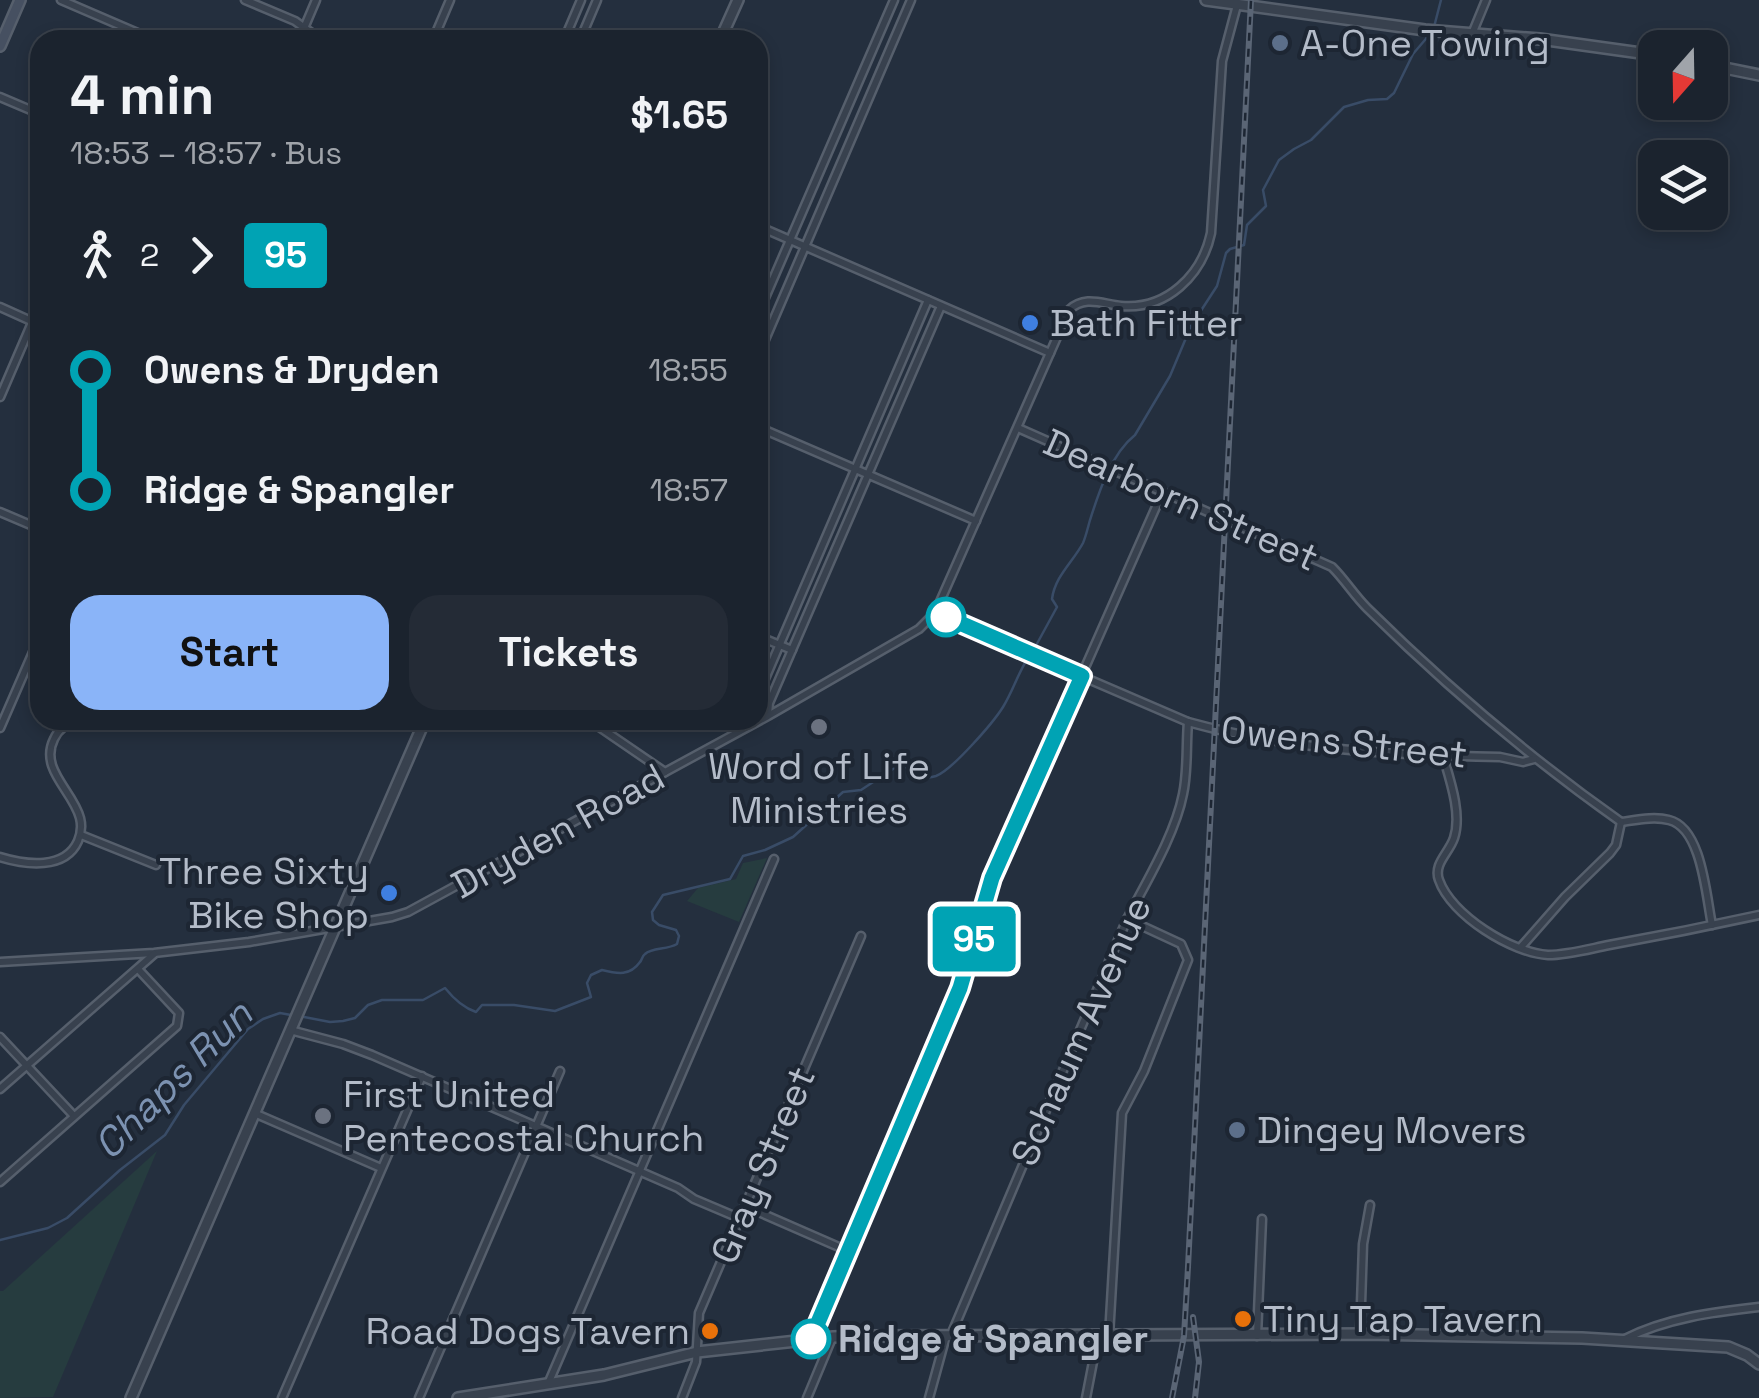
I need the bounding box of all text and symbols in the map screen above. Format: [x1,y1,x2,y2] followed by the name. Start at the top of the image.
[1300,19,1550,67] place label: A-One Towing
[1638,30,1728,120] north arrow
[1638,30,1728,230] map controls
[1269,32,1291,54] marker: A-One Towing
[70,60,214,130] text: 4 min
[631,91,728,139] text: $1.65
[70,133,342,173] text: 18:53 – 18:57 · Bus
[1638,140,1728,230] button: layers
[70,228,125,283] icon: walk
[174,228,229,283] icon: forward
[264,233,307,277] text: 95
[140,235,159,275] text: 2
[1050,299,1243,347] place label: Bath Fitter
[1019,312,1041,334] marker: Bath Fitter
[144,346,440,394] text: Owens & Dryden
[648,350,728,390] text: 18:55
[1036,418,1326,582] street label: Dearborn Street
[144,466,454,514] text: Ridge & Spangler
[650,470,728,510] text: 18:57
[70,595,389,710] button: Start
[409,595,728,710] button: Tickets
[927,598,965,636] unlabelled marker
[1219,705,1469,779] street label: Owens Street
[808,716,830,738] marker: Word of Life Ministries
[708,742,930,834] place label: Word of Life Ministries
[443,753,673,909] street label: Dryden Road
[159,847,369,939] place label: Three Sixty Bike Shop
[378,882,400,904] marker: Three Sixty Bike Shop
[1000,889,1162,1173] street label: Schaum Avenue
[929,906,1019,972] line badge: 95
[953,917,995,961] text: 95
[83,989,264,1170] water label: Chaps Run
[700,1059,826,1271] street label: Gray Street
[343,1070,704,1162] place label: First United Pentecostal Church
[312,1105,334,1127] marker: First United Pentecostal Church
[1257,1106,1526,1154] place label: Dingey Movers
[1226,1119,1248,1141] marker: Dingey Movers
[1263,1295,1543,1343] place label: Tiny Tap Tavern
[365,1307,690,1355] place label: Road Dogs Tavern
[1232,1308,1254,1330] marker: Tiny Tap Tavern
[838,1315,1148,1363] place label: Ridge & Spangler
[699,1320,721,1342] marker: Road Dogs Tavern
[792,1320,830,1358] marker: Ridge & Spangler

